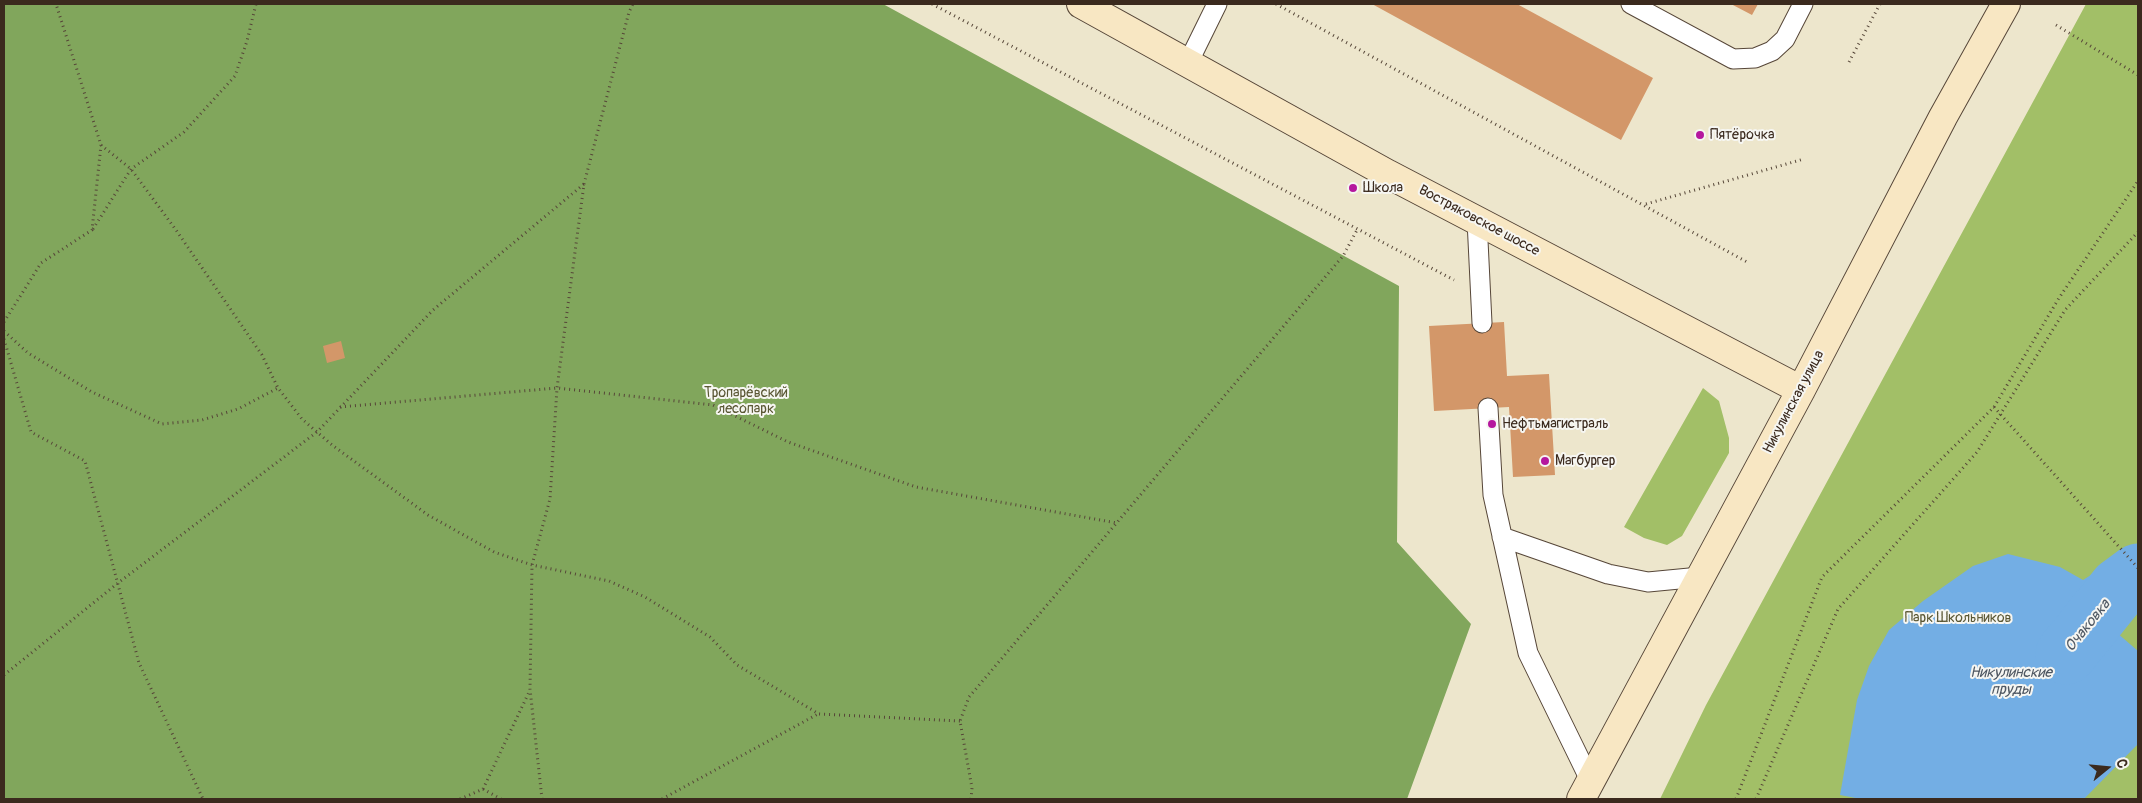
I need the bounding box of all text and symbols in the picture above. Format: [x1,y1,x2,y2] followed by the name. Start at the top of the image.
[1710,127,1774,143] place label: Пятёрочка
[1694,129,1706,141] marker: Пятёрочка
[1363,180,1403,196] place label: Школа
[1347,182,1359,194] marker: Школа
[1416,182,1542,260] street label: Востряковское шоссе
[1760,348,1828,456] street label: Никулинская улица
[704,385,788,418] park label: Тропарёвский лесопарк
[1502,416,1609,432] place label: Нефтьмагистраль
[1486,418,1498,430] marker: Нефтьмагистраль
[1555,453,1615,469] place label: Магбургер
[1539,455,1551,467] marker: Магбургер
[2062,596,2114,656] water label: Очаковка
[1905,610,2011,626] park label: Парк Школьников
[1970,664,2052,699] water label: Никулинские пруды
[2082,743,2132,793] north arrow
[2112,757,2131,770] text: С

